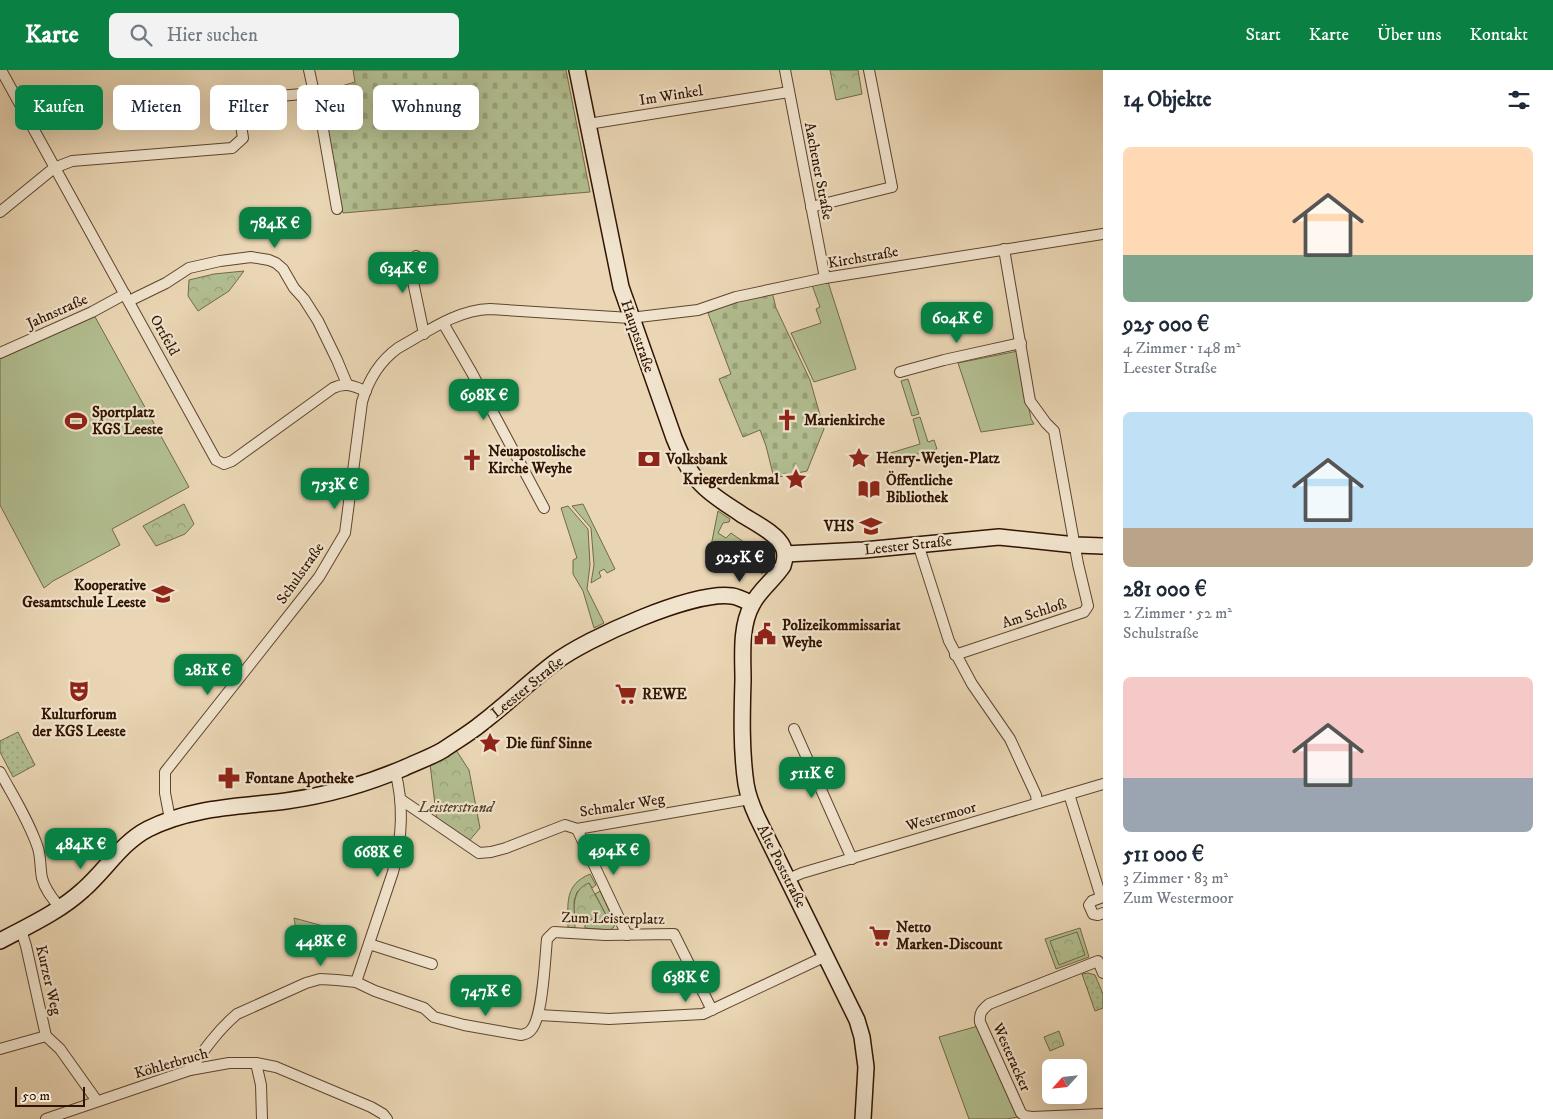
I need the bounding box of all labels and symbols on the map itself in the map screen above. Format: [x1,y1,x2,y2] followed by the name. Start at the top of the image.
[638,81,705,110] street label: Im Winkel
[800,121,837,222] street label: Aachener Straße
[234,206,316,249] pin: 784K €
[826,242,900,273] street label: Kirchstraße
[362,252,444,294] pin: 634K €
[22,290,91,334] street label: Jahnstraße
[616,297,659,375] street label: Hauptstraße
[916,302,998,344] pin: 604K €
[146,311,184,360] street label: Ortfeld
[443,378,525,421] pin: 698K €
[92,403,164,439] place label: Sportplatz KGS Leeste
[774,407,800,433] church icon: Marienkirche
[63,408,89,434] sports icon: Sportplatz KGS Leeste
[804,411,886,430] place label: Marienkirche
[488,442,586,478] place label: Neuapostolische Kirche Weyhe
[846,445,872,471] place icon: Henry-Wetjen-Platz
[636,446,662,472] bank icon: Volksbank
[459,447,485,473] church icon: Neuapostolische Kirche Weyhe
[876,449,1000,468] place label: Henry-Wetjen-Platz
[665,450,728,469] place label: Volksbank
[783,466,809,492] place icon: Kriegerdenkmal
[294,468,376,510] pin: 753K €
[683,470,779,489] place label: Kriegerdenkmal
[886,470,953,507] place label: Öffentliche Bibliothek
[856,476,882,502] library icon: Öffentliche Bibliothek
[858,513,884,539] school or university icon: VHS
[823,517,854,536] place label: VHS
[863,531,953,560] street label: Leester Straße
[272,539,329,608] street label: Schulstraße
[699,540,781,583] pin: 925K €
[22,576,147,612] place label: Kooperative Gesamtschule Leeste
[150,581,176,607] school or university icon: Kooperative Gesamtschule Leeste
[999,594,1069,633] street label: Am Schloß
[781,616,901,652] place label: Polizeikommissariat Weyhe
[752,621,778,647] public building icon: Polizeikommissariat Weyhe
[487,652,567,722] street label: Leester Straße
[167,654,249,696] pin: 281K €
[66,678,92,704] theatre icon: Kulturforum der KGS Leeste
[613,681,639,707] supermarket icon: REWE
[642,685,687,704] place label: REWE
[32,705,127,741] place label: Kulturforum der KGS Leeste
[477,730,503,756] place icon: Die fünf Sinne
[506,734,593,753] place label: Die fünf Sinne
[771,756,853,799] pin: 511K €
[216,765,242,791] pharmacy icon: Fontane Apotheke
[245,769,355,788] place label: Fontane Apotheke
[578,789,667,822] street label: Schmaler Weg
[903,797,979,836] street label: Westermoor
[418,798,496,817] park label: Leisterstrand
[752,821,811,911] street label: Alte Poststraße
[40,828,122,870] pin: 484K €
[573,834,655,876] pin: 494K €
[337,836,419,878] pin: 668K €
[561,908,665,929] street label: Zum Leisterplatz
[896,918,1003,954] place label: Netto Marken-Discount
[867,923,893,949] supermarket icon: Netto Marken-Discount
[280,924,362,967] pin: 448K €
[31,943,66,1018] street label: Kurzer Weg
[645,960,727,1003] pin: 638K €
[445,974,527,1017] pin: 747K €
[988,1019,1035,1095] street label: Westeracker
[132,1044,210,1083] street label: Köhlerbruch
[1042,1059,1088,1104] north arrow
[15,1084,85,1107] scale bar

